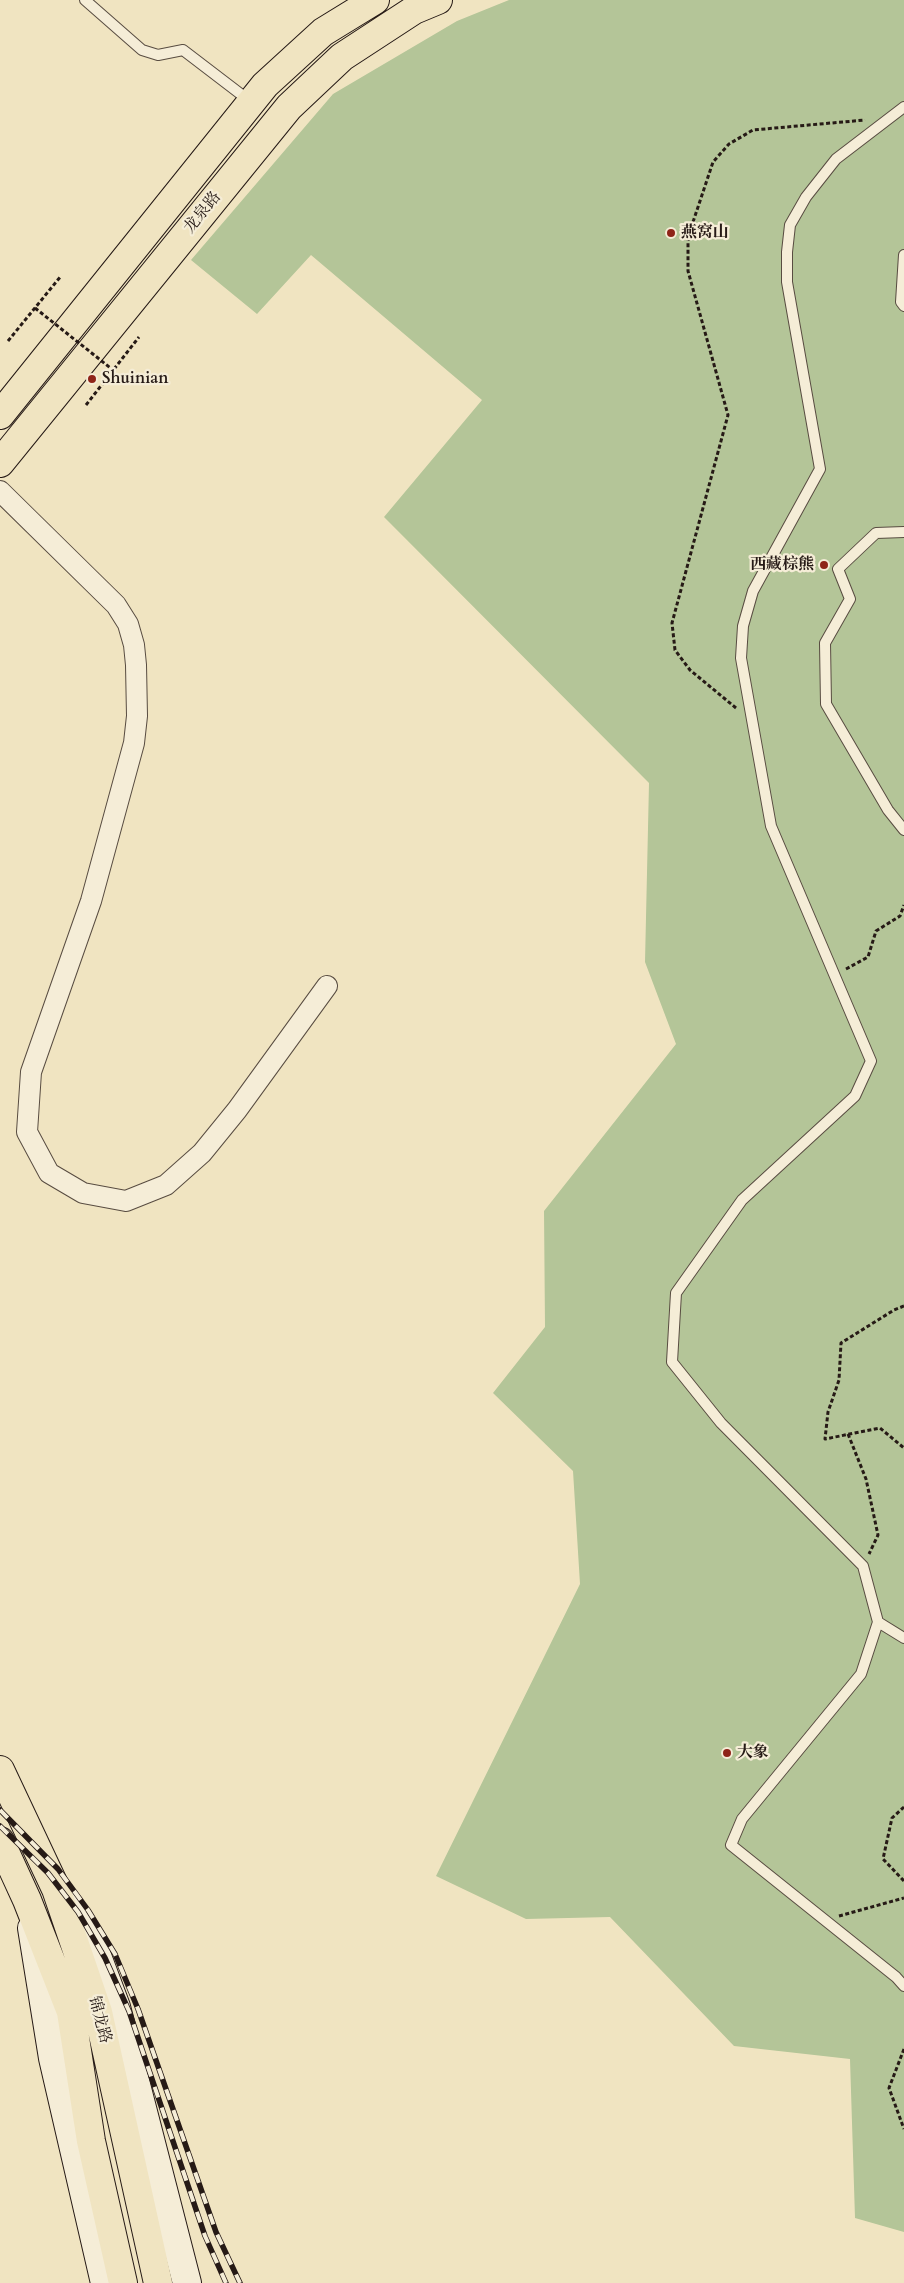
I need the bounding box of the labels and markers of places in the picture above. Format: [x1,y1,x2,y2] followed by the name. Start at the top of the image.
[681,223,729,243] place label: 燕窝山
[665,227,677,239] marker: 燕窝山
[102,369,169,389] place label: Shuinian
[86,373,98,385] marker: Shuinian
[750,555,814,575] place label: 西藏棕熊
[818,559,830,571] marker: 西藏棕熊
[737,1743,769,1763] place label: 大象
[721,1747,733,1759] marker: 大象

